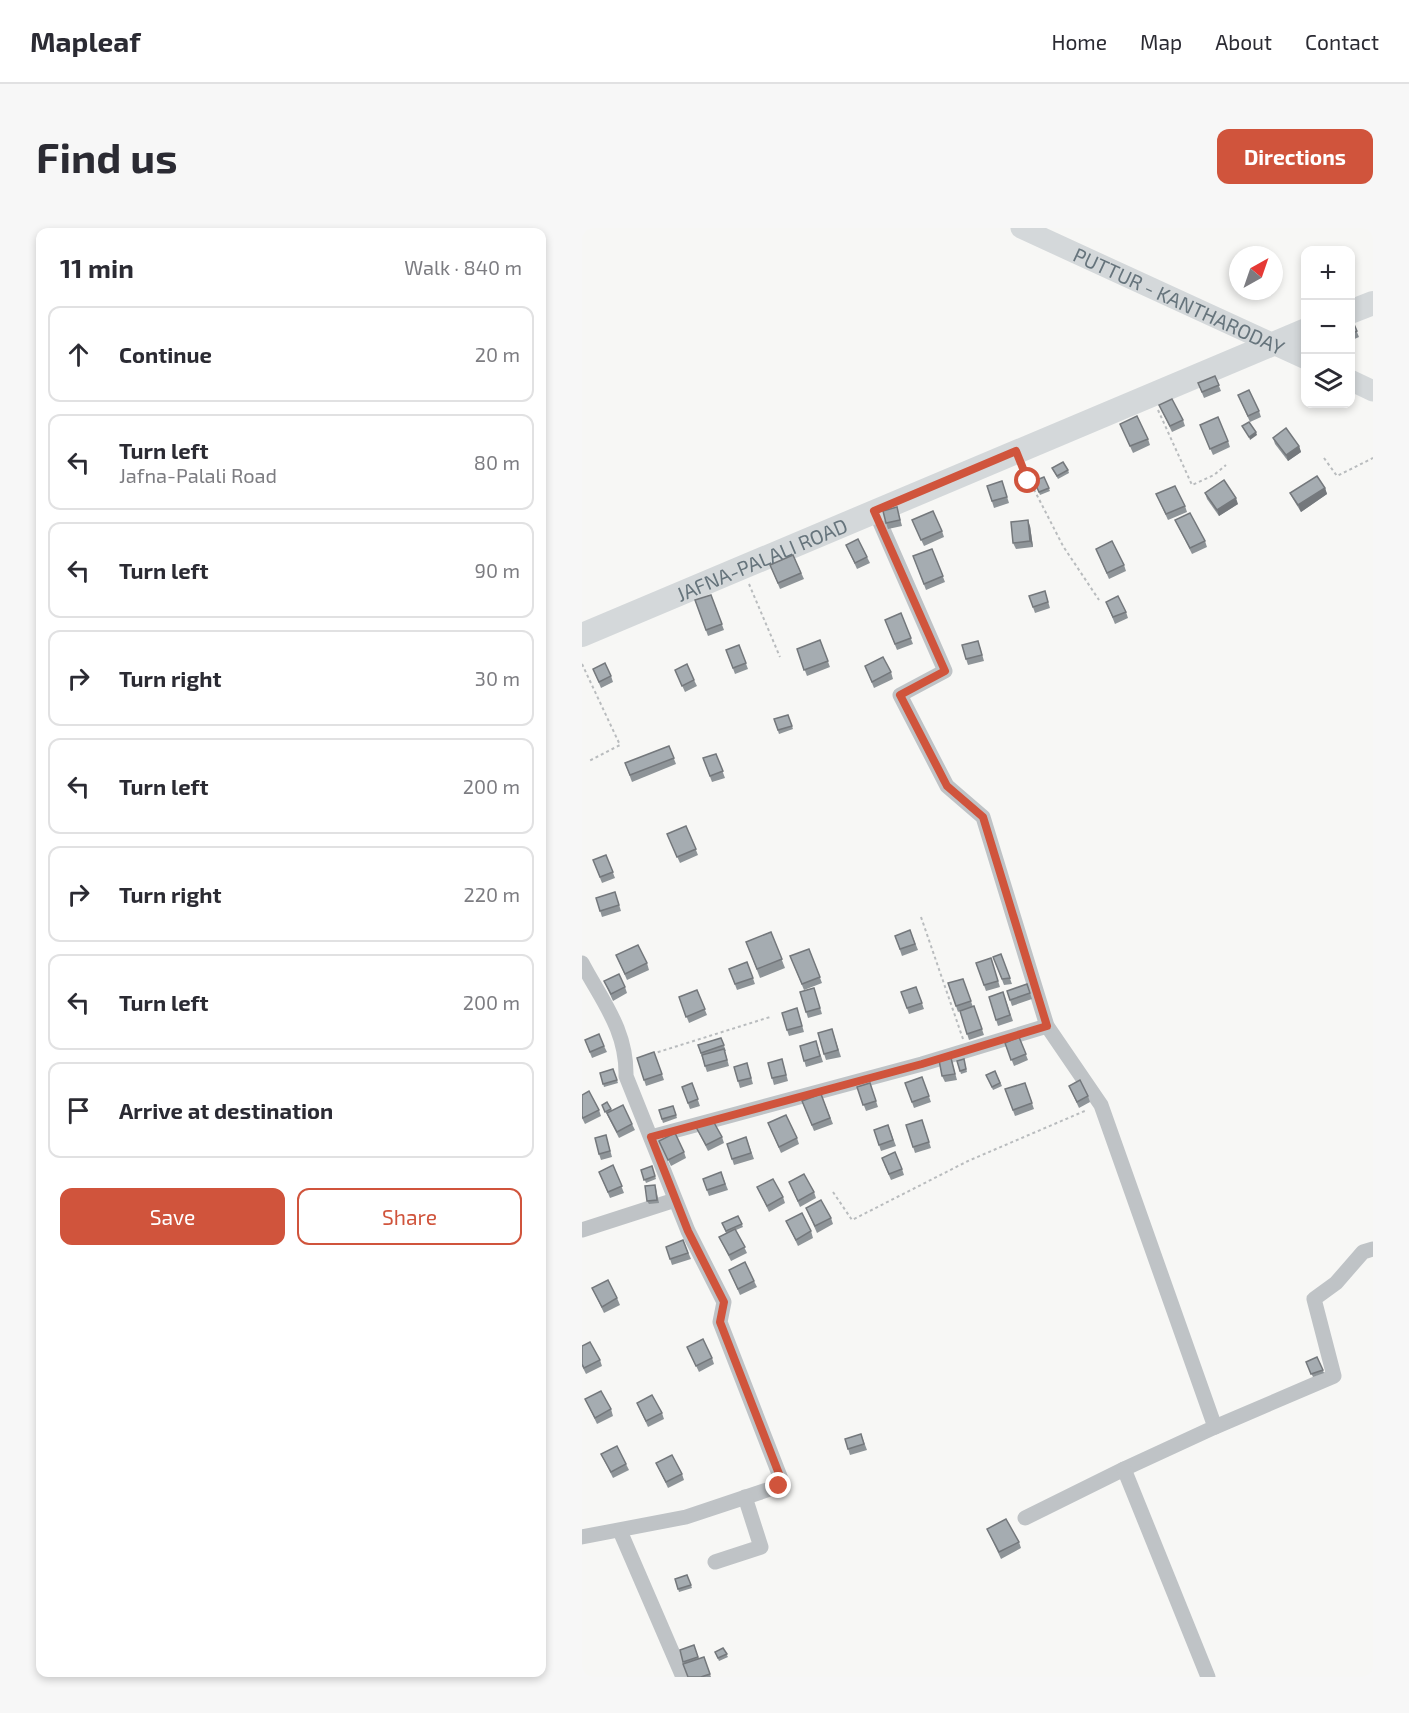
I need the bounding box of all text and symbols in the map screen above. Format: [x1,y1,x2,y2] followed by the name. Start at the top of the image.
[30,24,141,58] text: Mapleaf
[1051,29,1107,54] text: Home
[1140,29,1182,54] text: Map
[1215,29,1272,54] text: About
[1305,29,1379,54] text: Contact
[1217,129,1373,184] button: Directions
[36,131,178,181] text: Find us
[1070,242,1289,360] street label: PUTTUR - KANTHARODAY
[1229,246,1283,300] north arrow
[1301,246,1355,408] map controls
[1301,246,1355,300] button: +
[60,252,134,283] text: 11 min
[404,255,522,279] text: Walk · 840 m
[1301,300,1355,354] button: −
[62,338,95,371] icon: ahead
[119,341,212,367] text: Continue
[475,342,520,366] text: 20 m
[1301,354,1355,408] button: layers
[119,437,208,463] text: Turn left
[62,446,95,479] icon: left
[474,450,520,474] text: 80 m
[119,463,277,487] text: Jafna-Palali Road
[1014,467,1040,493] route start
[673,513,851,606] street label: JAFNA-PALALI ROAD
[62,554,95,587] icon: left
[119,557,208,583] text: Turn left
[475,558,520,582] text: 90 m
[62,662,95,695] icon: right
[119,665,221,691] text: Turn right
[475,666,520,690] text: 30 m
[62,770,95,803] icon: left
[119,773,208,799] text: Turn left
[463,774,520,798] text: 200 m
[62,878,95,911] icon: right
[119,881,221,907] text: Turn right
[463,882,520,906] text: 220 m
[62,986,95,1019] icon: left
[119,989,208,1015] text: Turn left
[463,990,520,1014] text: 200 m
[62,1094,95,1127] icon: arrive
[119,1097,333,1123] text: Arrive at destination
[60,1188,285,1245] button: Save
[297,1188,522,1245] button: Share
[765,1472,791,1498] route end

